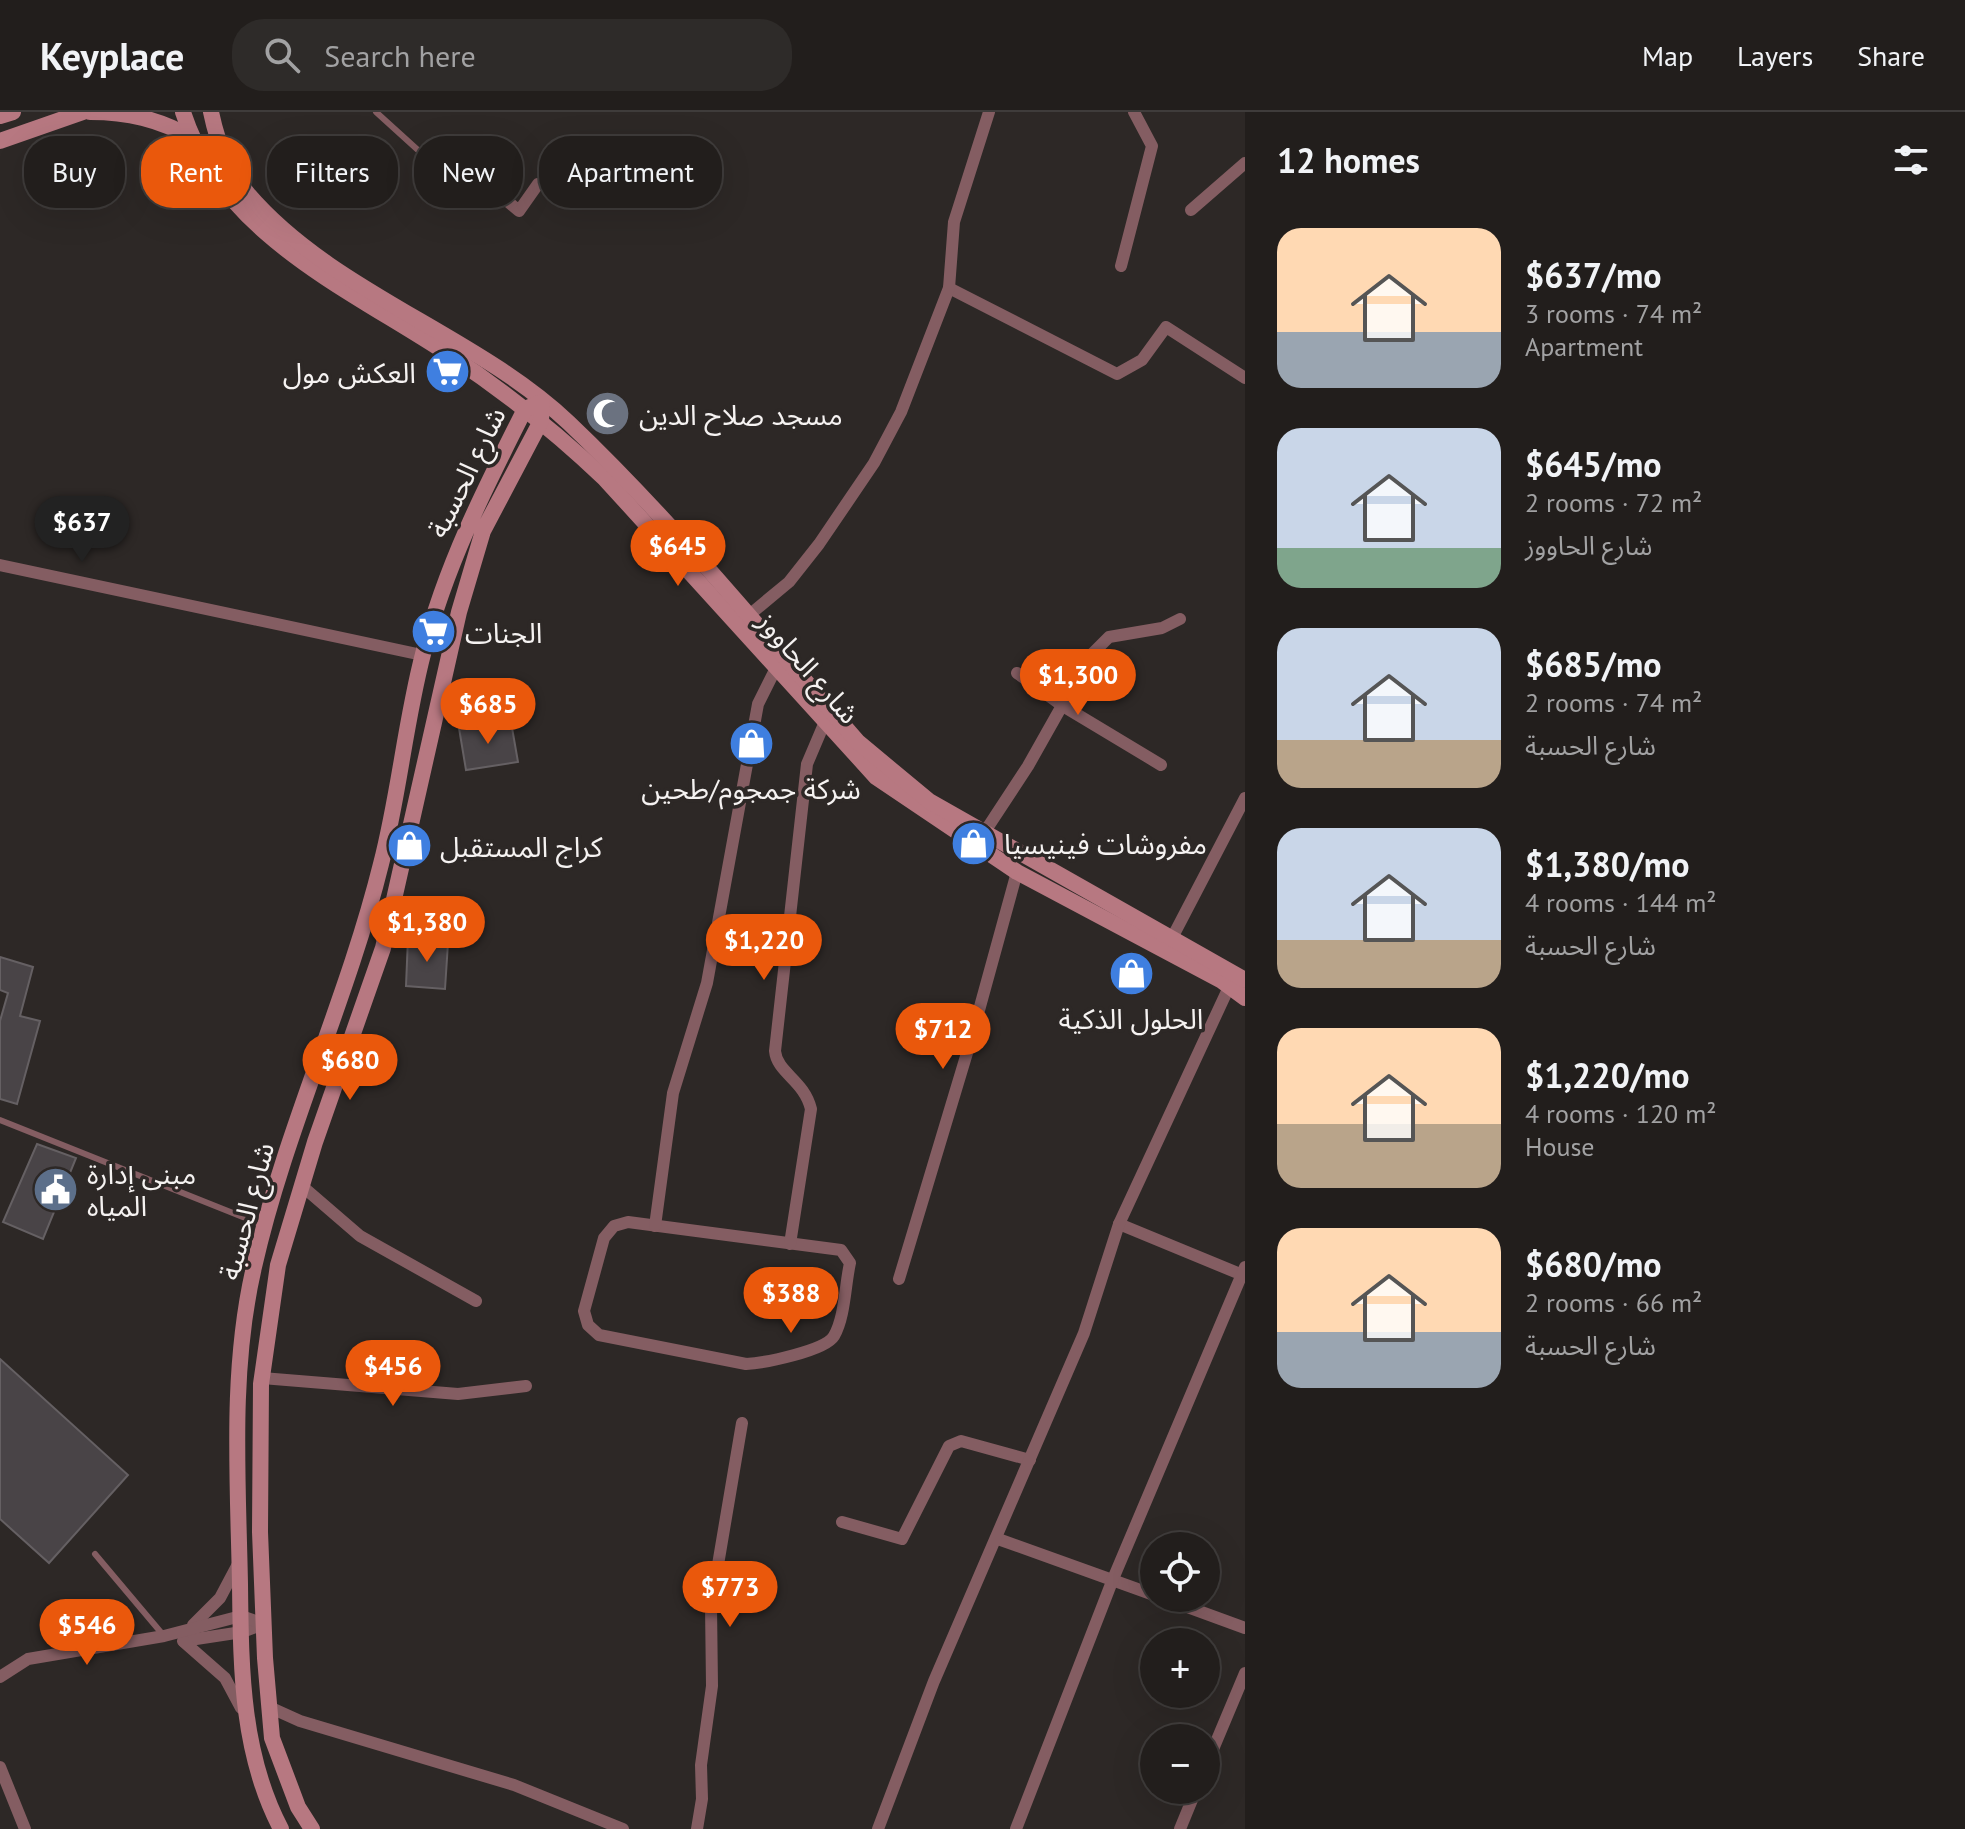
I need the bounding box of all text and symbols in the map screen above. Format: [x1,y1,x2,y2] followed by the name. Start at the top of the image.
[232,19,792,91] search box
[40,31,184,80] text: Keyplace
[260,33,304,77] icon: search
[324,36,476,75] text: Search here
[1642,37,1693,74] text: Map
[1737,37,1813,74] text: Layers
[1857,37,1925,74] text: Share
[24,136,125,208] chip: Buy
[141,136,251,208] chip: Rent
[267,136,398,208] chip: Filters
[414,136,523,208] chip: New
[539,136,722,208] chip: Apartment
[1277,138,1420,182] text: 12 homes
[1889,138,1933,182] icon: filters
[1525,253,1662,297] text: $637/mo
[1341,260,1437,356] icon: home
[1525,297,1702,330] text: 3 rooms · 74 m²
[1525,330,1643,363] text: Apartment
[423,348,471,396] supermarket icon: العكش مول
[283,354,416,391] place label: العكش مول
[584,390,632,438] mosque icon: مسجد صلاح الدين
[639,396,843,436] place label: مسجد صلاح الدين
[419,401,516,545] street label: شارع الحسبة
[1525,442,1662,486] text: $645/mo
[1341,460,1437,556] icon: home
[1525,486,1702,519] text: 2 rooms · 72 m²
[35,496,129,564] pin: $637
[53,505,111,538] text: $637
[631,520,725,588] pin: $645
[649,529,707,562] text: $645
[1525,529,1652,562] text: شارع الحاووز
[747,602,868,733] street label: شارع الحاووز
[410,608,458,656] supermarket icon: الجنات
[465,614,542,651] place label: الجنات
[1525,642,1662,686] text: $685/mo
[1013,649,1143,717] pin: $1,300
[1038,658,1118,691] text: $1,300
[1341,660,1437,756] icon: home
[441,678,535,746] pin: $685
[1525,686,1702,719] text: 2 rooms · 74 m²
[459,687,517,720] text: $685
[727,719,775,767] shop icon: شركة جمجوم/طحين
[1525,729,1656,762] text: شارع الحسبة
[641,770,861,810] place label: شركة جمجوم/طحين
[949,819,997,867] shop icon: مفروشات فينيسيا
[385,822,433,870] shop icon: كراج المستقبل
[1004,825,1207,862] place label: مفروشات فينيسيا
[440,828,603,868] place label: كراج المستقبل
[1525,842,1689,886] text: $1,380/mo
[1341,860,1437,956] icon: home
[1525,886,1717,919] text: 4 rooms · 144 m²
[362,896,492,964] pin: $1,380
[387,905,467,938] text: $1,380
[699,914,829,982] pin: $1,220
[724,923,804,956] text: $1,220
[1525,929,1656,962] text: شارع الحسبة
[1107,949,1155,997] shop icon: الحلول الذكية
[1059,1000,1203,1037] place label: الحلول الذكية
[896,1003,990,1071] pin: $712
[914,1012,972,1045] text: $712
[303,1034,397,1102] pin: $680
[321,1043,379,1076] text: $680
[1525,1053,1689,1097] text: $1,220/mo
[1341,1060,1437,1156] icon: home
[1525,1097,1717,1130] text: 4 rooms · 120 m²
[1525,1130,1595,1163] text: House
[210,1138,285,1285] street label: شارع الحسبة
[87,1155,196,1224] place label: مبنى إدارة المياه
[32,1165,80,1213] public building icon: مبنى إدارة المياه
[1525,1242,1662,1286] text: $680/mo
[1341,1260,1437,1356] icon: home
[744,1267,838,1335] pin: $388
[762,1276,820,1309] text: $388
[1525,1286,1702,1319] text: 2 rooms · 66 m²
[1525,1329,1656,1362] text: شارع الحسبة
[346,1340,440,1408] pin: $456
[364,1349,422,1382] text: $456
[1140,1532,1220,1804] map controls
[1140,1532,1220,1612] button: locate
[683,1561,777,1629] pin: $773
[701,1570,759,1603] text: $773
[40,1599,134,1667] pin: $546
[58,1608,116,1641] text: $546
[1140,1628,1220,1708] button: +
[1140,1724,1220,1804] button: −

